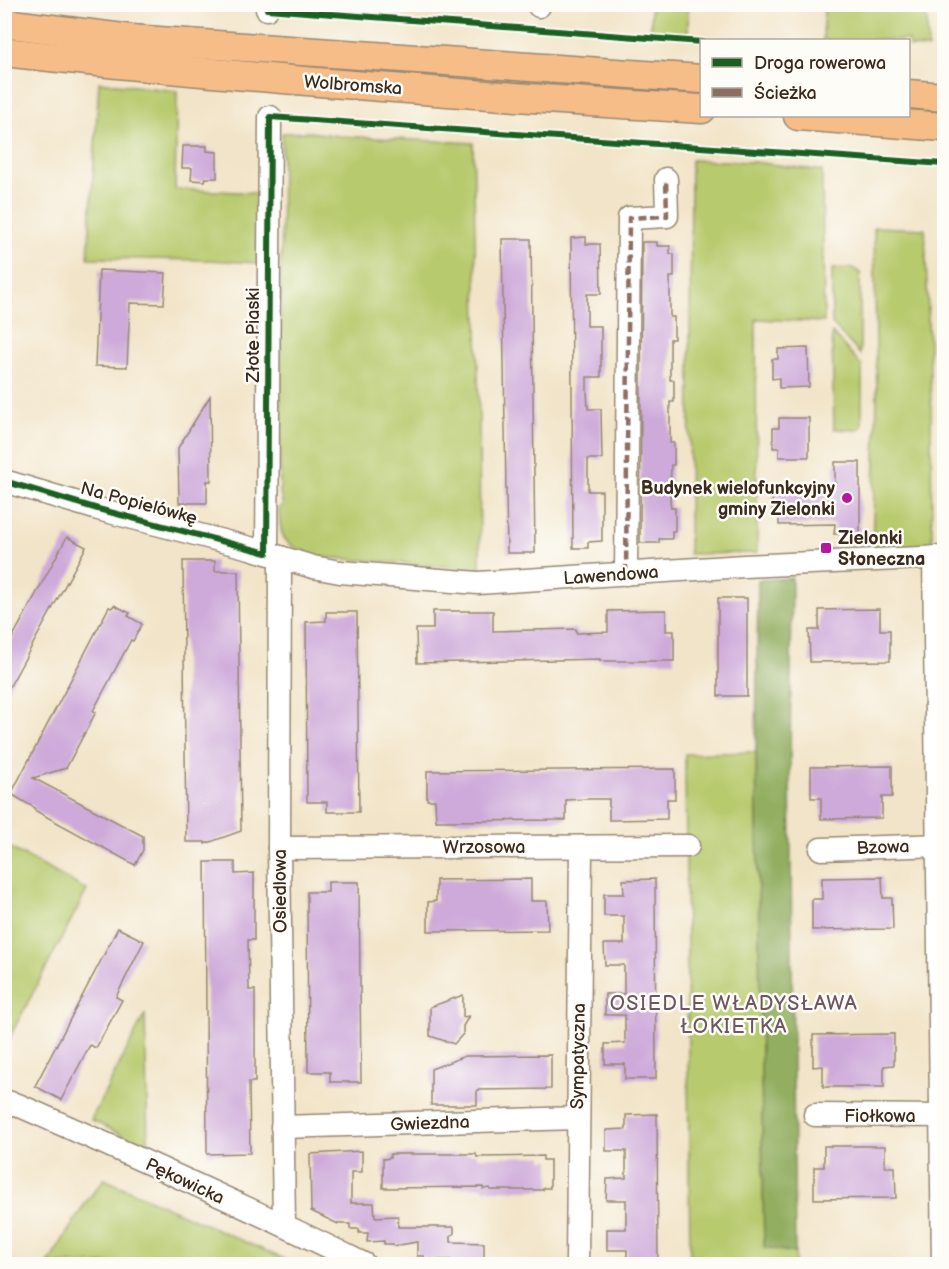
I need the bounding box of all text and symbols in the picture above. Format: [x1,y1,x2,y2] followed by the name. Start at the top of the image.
[700,39,910,117] legend
[754,53,886,74] text: Droga rowerowa
[303,72,403,99] street label: Wolbromska
[754,81,817,104] text: Ścieżka
[243,288,264,383] street label: Złote Piaski
[78,478,200,529] street label: Na Popielówkę
[641,478,836,520] place label: Budynek wielofunkcyjny gminy Zielonki
[840,491,854,505] marker: Budynek wielofunkcyjny gminy Zielonki
[838,528,925,570] place label: Zielonki Słoneczna
[819,541,833,555] marker: Zielonki Słoneczna
[563,562,659,589] street label: Lawendowa
[856,836,910,859] street label: Bzowa
[443,837,525,858] street label: Wrzosowa
[270,849,291,933] street label: Osiedlowa
[610,992,858,1039] district label: OSIEDLE WŁADYSŁAWA ŁOKIETKA
[567,1003,590,1109] street label: Sympatyczna
[844,1106,916,1127] street label: Fiołkowa
[390,1112,470,1135] street label: Gwiezdna
[142,1154,228,1209] street label: Pękowicka

